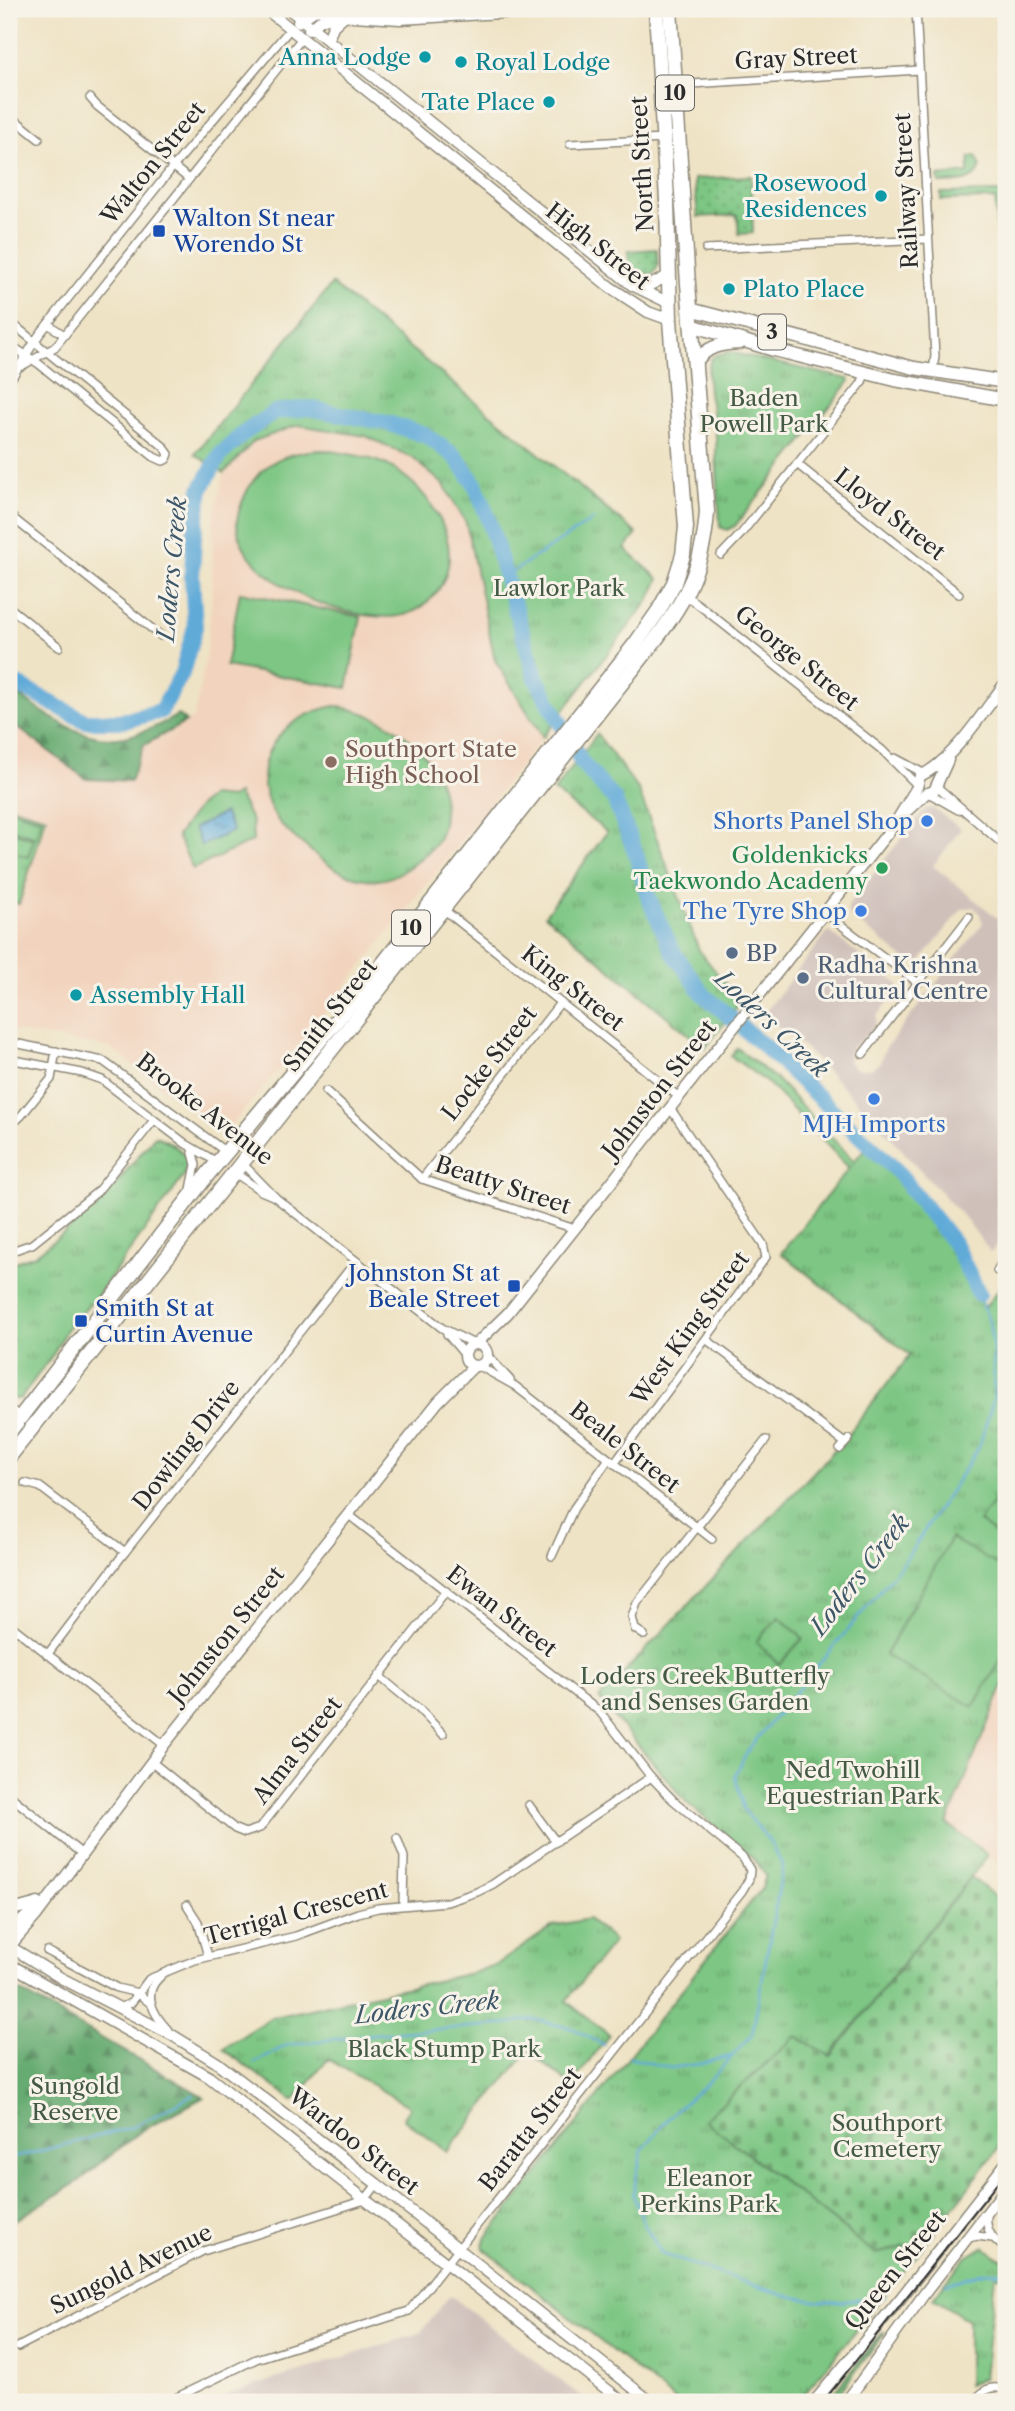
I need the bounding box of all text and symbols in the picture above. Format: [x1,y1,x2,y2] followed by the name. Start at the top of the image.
[734,41,858,75] street label: Gray Street
[278,43,411,71] place label: Anna Lodge
[475,48,610,76] place label: Royal Lodge
[417,49,433,65] marker: Anna Lodge
[453,54,469,70] marker: Royal Lodge
[656,76,694,110] road number: 10
[422,88,535,116] place label: Tate Place
[541,94,557,110] marker: Tate Place
[624,95,660,233] street label: North Street
[94,96,211,231] street label: Walton Street
[888,112,924,270] street label: Railway Street
[744,169,867,223] place label: Rosewood Residences
[873,188,889,204] marker: Rosewood Residences
[540,197,656,295] street label: High Street
[172,204,335,258] place label: Walton St near Worendo St
[151,223,167,239] marker: Walton St near Worendo St
[743,275,865,303] place label: Plato Place
[721,281,737,297] marker: Plato Place
[758,314,786,350] road number: 3
[699,384,830,438] park label: Baden Powell Park
[829,462,951,566] street label: Lloyd Street
[151,495,192,644] water label: Loders Creek
[493,574,627,602] park label: Lawlor Park
[729,600,865,716] street label: George Street
[345,735,517,789] place label: Southport State High School
[323,754,339,770] marker: Southport State High School
[713,807,913,835] place label: Shorts Panel Shop
[919,813,935,829] marker: Shorts Panel Shop
[634,841,868,895] place label: Goldenkicks Taekwondo Academy
[874,860,890,876] marker: Goldenkicks Taekwondo Academy
[683,897,847,925] place label: The Tyre Shop
[853,903,869,919] marker: The Tyre Shop
[392,911,430,946] road number: 10
[516,939,630,1037] street label: King Street
[746,939,777,967] place label: BP
[724,945,740,961] marker: BP
[817,951,988,1005] place label: Radha Krishna Cultural Centre
[277,953,383,1077] street label: Smith Street
[708,962,836,1084] water label: Loders Creek
[795,970,811,986] marker: Radha Krishna Cultural Centre
[89,981,246,1009] place label: Assembly Hall
[68,987,84,1003] marker: Assembly Hall
[436,1000,542,1126] street label: Locke Street
[594,1014,722,1166] street label: Johnston Street
[131,1047,279,1171] street label: Brooke Avenue
[866,1091,882,1107] marker: MJH Imports
[802,1110,946,1138] place label: MJH Imports
[432,1150,574,1220] street label: Beatty Street
[624,1246,755,1411] street label: West King Street
[345,1259,500,1313] place label: Johnston St at Beale Street
[506,1278,522,1294] marker: Johnston St at Beale Street
[95,1294,253,1348] place label: Smith St at Curtin Avenue
[73,1313,89,1329] marker: Smith St at Curtin Avenue
[127,1374,245,1516] street label: Dowling Drive
[564,1395,686,1499] street label: Beale Street
[802,1508,916,1642] water label: Loders Creek
[441,1559,563,1663] street label: Ewan Street
[160,1561,290,1712] street label: Johnston Street
[580,1662,830,1716] park label: Loders Creek Butterfly and Senses Garden
[246,1691,348,1810] street label: Alma Street
[766,1756,942,1810] park label: Ned Twohill Equestrian Park
[201,1875,391,1951] street label: Terrigal Crescent
[351,1985,501,2030] water label: Loders Creek
[347,2035,543,2063] park label: Black Stump Park
[473,2062,587,2196] street label: Baratta Street
[30,2072,120,2126] park label: Sungold Reserve
[282,2081,425,2201] street label: Wardoo Street
[832,2109,942,2163] park label: Southport Cemetery
[640,2164,780,2218] park label: Eleanor Perkins Park
[839,2205,951,2335] street label: Queen Street
[46,2218,216,2320] street label: Sungold Avenue

